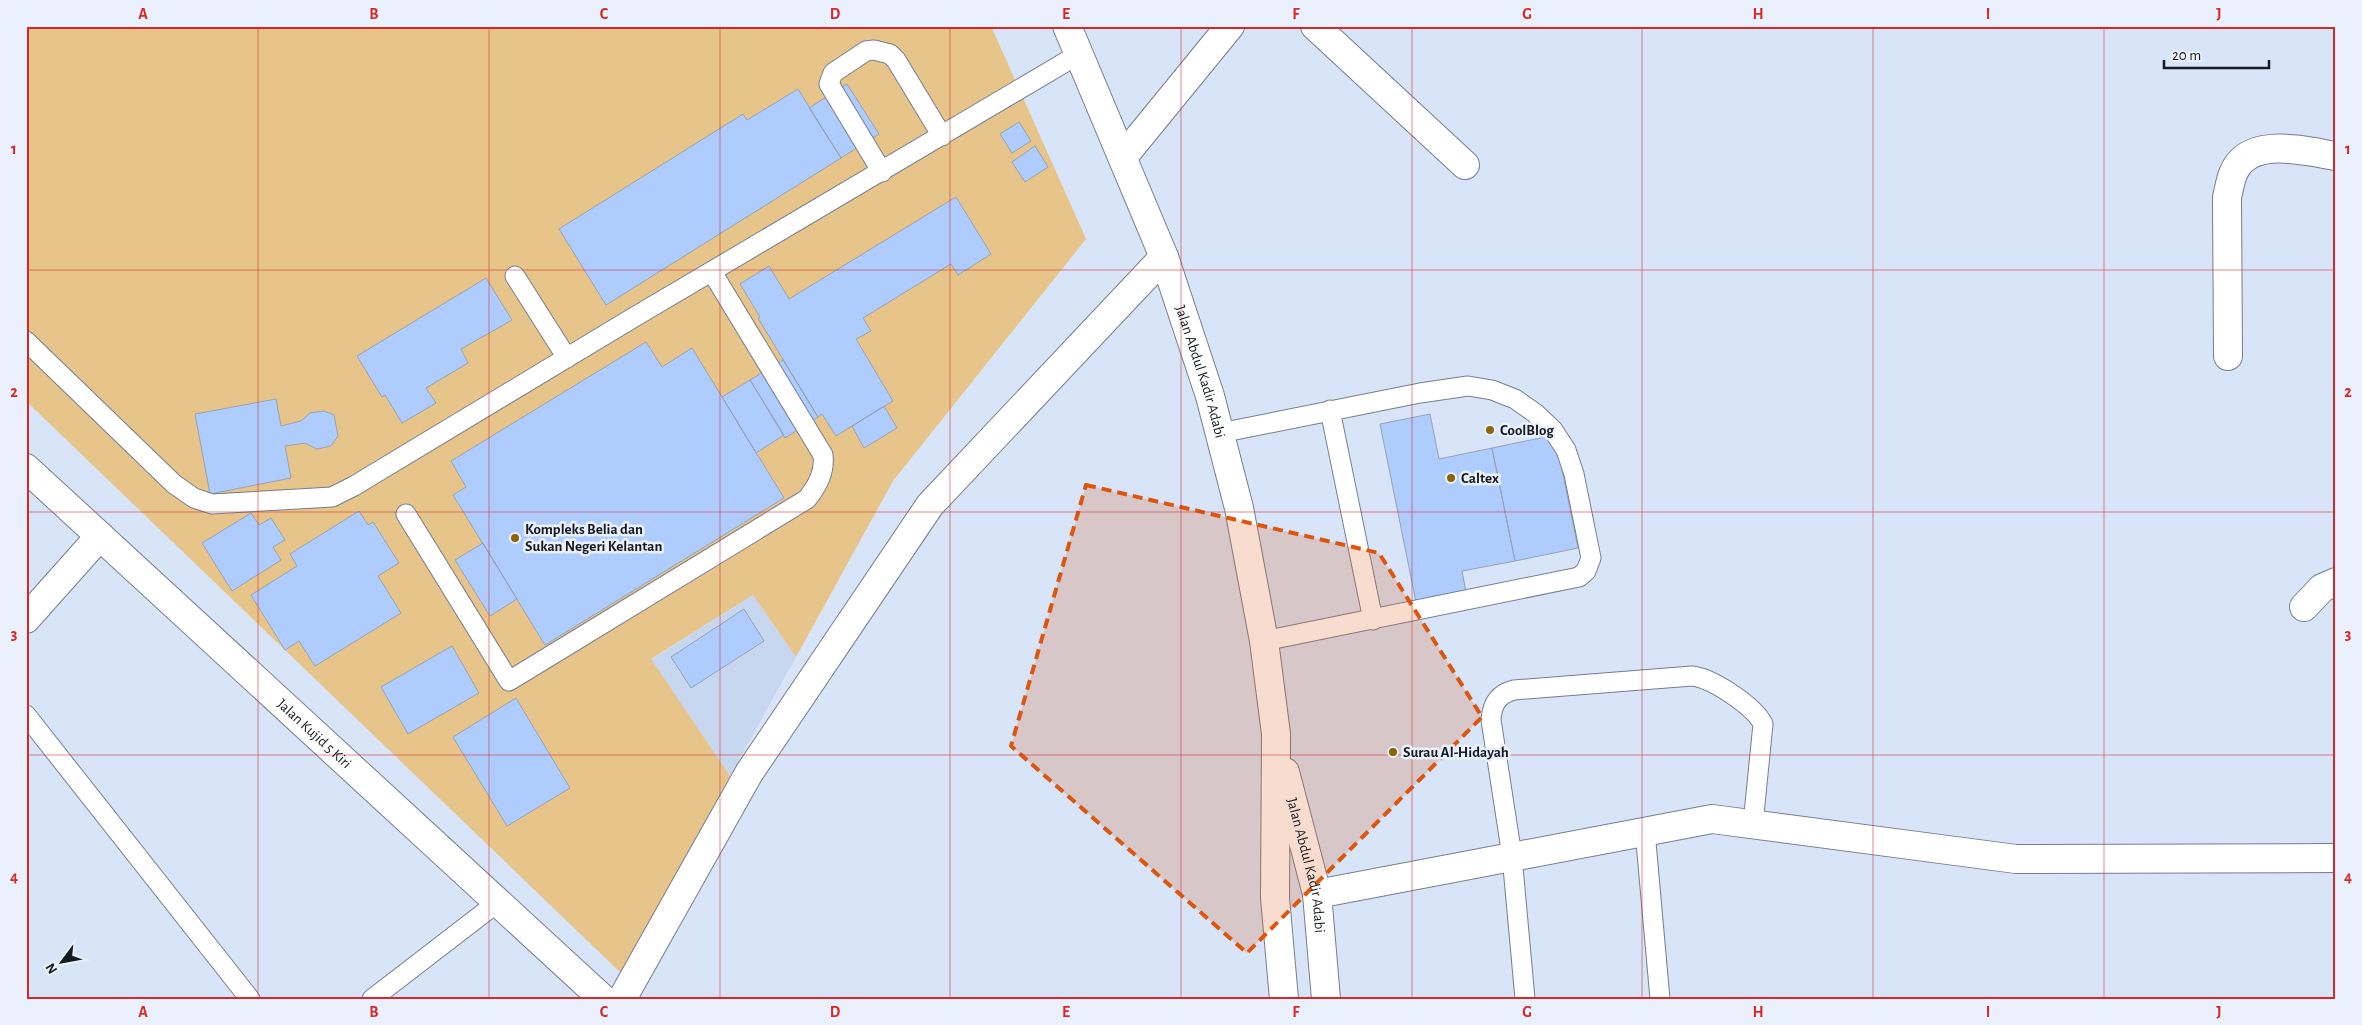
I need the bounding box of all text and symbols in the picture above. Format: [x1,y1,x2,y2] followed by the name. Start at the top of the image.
[138,6,148,22] text: A
[369,6,379,22] text: B
[600,6,609,22] text: C
[830,6,841,22] text: D
[1062,6,1070,22] text: E
[1292,6,1300,22] text: F
[1522,6,1532,22] text: G
[1752,6,1764,22] text: H
[1986,6,1990,22] text: I
[2216,6,2222,22] text: J
[2164,38,2270,70] scale bar
[2172,48,2201,63] text: 20 m
[11,141,17,157] text: 1
[2345,141,2351,157] text: 1
[1173,304,1228,440] street label: Jalan Abdul Kadir Adabi
[10,384,18,400] text: 2
[2344,384,2352,400] text: 2
[1500,423,1554,438] place label: CoolBlog
[1484,424,1496,436] marker: CoolBlog
[1461,471,1499,486] place label: Caltex
[1445,472,1457,484] marker: Caltex
[525,522,662,554] place label: Kompleks Belia dan Sukan Negeri Kelantan
[509,532,521,544] marker: Kompleks Belia dan Sukan Negeri Kelantan
[11,626,18,642] text: 3
[2345,626,2352,642] text: 3
[274,696,354,771] street label: Jalan Kujid 5 Kiri
[1403,745,1509,760] place label: Surau Al-Hidayah
[1387,746,1399,758] marker: Surau Al-Hidayah
[1284,796,1327,934] street label: Jalan Abdul Kadir Adabi
[10,869,18,885] text: 4
[2344,869,2352,885] text: 4
[38,938,88,988] north arrow
[43,961,60,976] text: N
[138,1004,148,1020] text: A
[369,1004,379,1020] text: B
[600,1004,609,1020] text: C
[830,1004,841,1020] text: D
[1062,1004,1070,1020] text: E
[1292,1004,1300,1020] text: F
[1522,1004,1532,1020] text: G
[1752,1004,1764,1020] text: H
[1986,1004,1990,1020] text: I
[2216,1004,2222,1020] text: J

